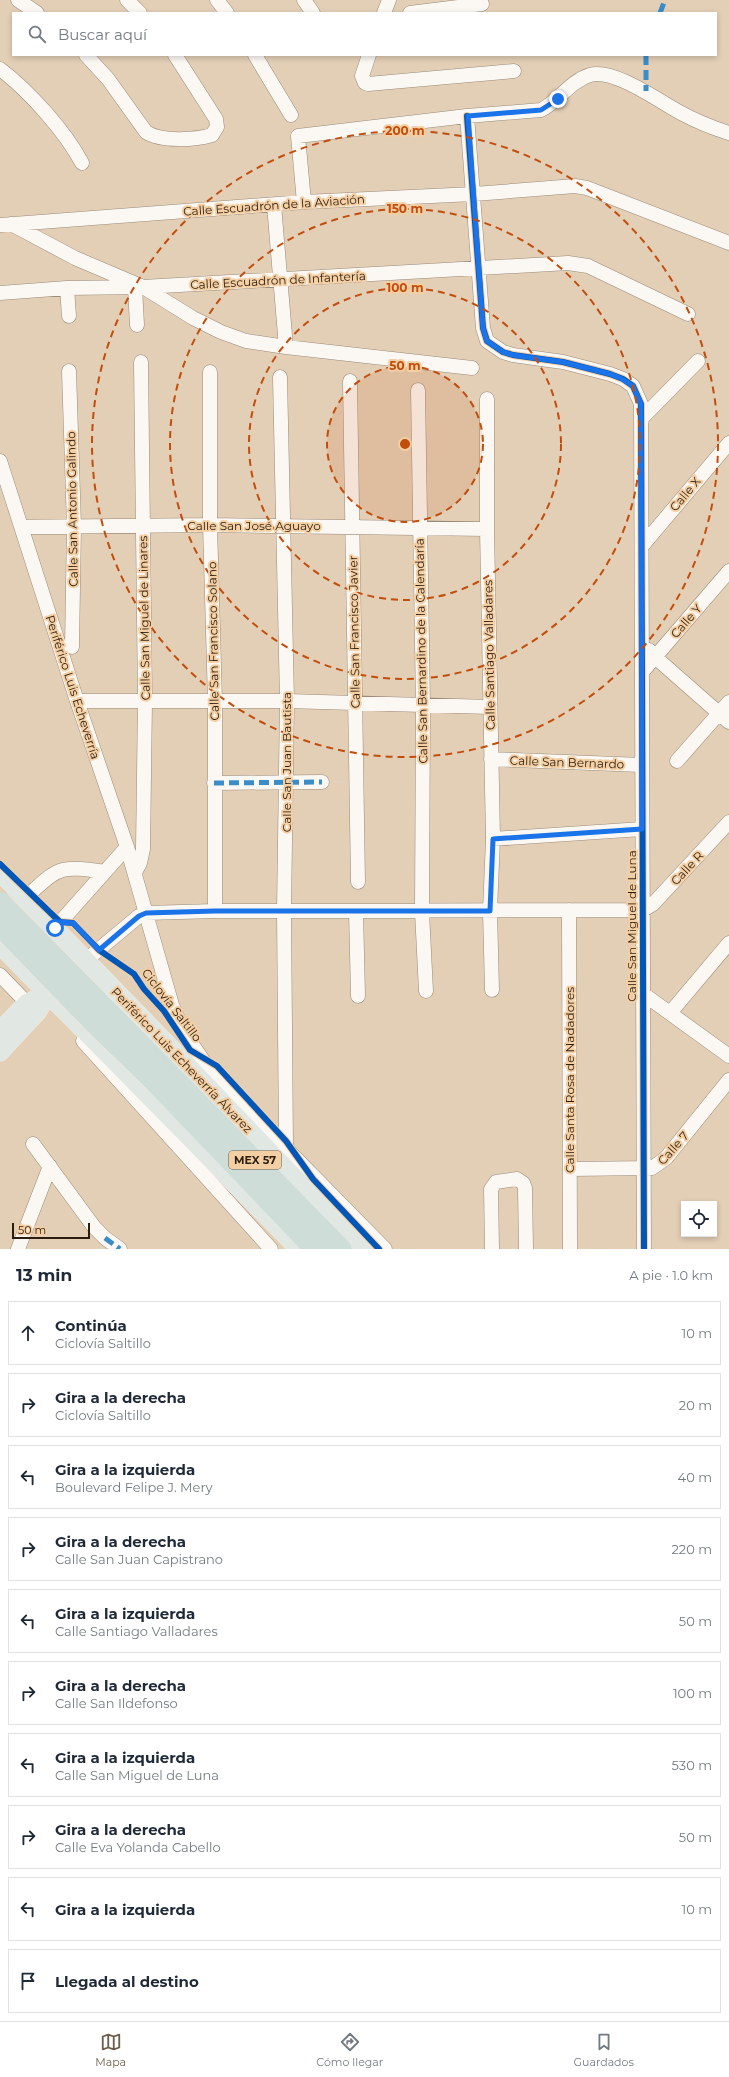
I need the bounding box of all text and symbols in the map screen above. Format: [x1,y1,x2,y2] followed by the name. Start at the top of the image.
[12,12,717,56] search box
[26,23,48,45] icon: search
[58,25,147,44] text: Buscar aquí
[549,90,567,108] route end
[385,123,425,138] text: 200 m
[183,191,365,219] street label: Calle Escuadrón de la Aviación
[387,201,423,216] text: 150 m
[190,268,366,292] street label: Calle Escuadrón de Infantería
[387,280,423,295] text: 100 m
[389,358,421,373] text: 50 m
[63,431,81,587] street label: Calle San Antonio Galindo
[398,437,412,451] centre of rings
[666,474,704,514] street label: Calle X
[187,518,321,533] street label: Calle San José Aguayo
[135,536,153,700] street label: Calle San Miguel de Linares
[412,538,430,764] street label: Calle San Bernardino de la Calendaría
[345,555,363,709] street label: Calle San Francisco Javier
[204,561,222,721] street label: Calle San Francisco Solano
[480,580,498,730] street label: Calle Santiago Valladares
[667,601,705,641] street label: Calle Y
[43,613,103,761] street label: Periférico Luis Echeverría
[279,692,294,832] street label: Calle San Juan Bautista
[509,753,625,771] street label: Calle San Bernardo
[668,848,707,888] street label: Calle R
[624,850,639,1002] street label: Calle San Miguel de Luna
[46,919,64,937] route start
[139,965,205,1045] street label: Ciclovía Saltillo
[108,984,256,1136] street label: Periférico Luis Echeverría Álvarez
[562,987,577,1173] street label: Calle Santa Rosa de Nadadores
[654,1128,692,1168] street label: Calle 7
[229,1151,281,1169] road number: MEX 57
[681,1201,717,1237] map controls
[681,1201,717,1237] button: locate
[12,1221,90,1240] scale bar
[18,1223,46,1237] text: 50 m
[16,1265,72,1285] text: 13 min
[629,1267,713,1283] text: A pie · 1.0 km
[55,1316,127,1335] text: Continúa
[17,1322,39,1344] icon: ahead
[682,1325,712,1341] text: 10 m
[55,1335,151,1351] text: Ciclovía Saltillo
[55,1388,186,1407] text: Gira a la derecha
[17,1394,39,1416] icon: right
[679,1397,712,1413] text: 20 m
[55,1407,151,1423] text: Ciclovía Saltillo
[55,1460,195,1479] text: Gira a la izquierda
[17,1466,39,1488] icon: left
[678,1469,712,1485] text: 40 m
[55,1479,213,1495] text: Boulevard Felipe J. Mery
[55,1532,186,1551] text: Gira a la derecha
[17,1538,39,1560] icon: right
[671,1541,712,1557] text: 220 m
[55,1551,223,1567] text: Calle San Juan Capistrano
[55,1604,195,1623] text: Gira a la izquierda
[17,1610,39,1632] icon: left
[679,1613,712,1629] text: 50 m
[55,1623,218,1639] text: Calle Santiago Valladares
[55,1676,186,1695] text: Gira a la derecha
[17,1682,39,1704] icon: right
[673,1685,712,1701] text: 100 m
[55,1695,178,1711] text: Calle San Ildefonso
[55,1748,195,1767] text: Gira a la izquierda
[17,1754,39,1776] icon: left
[672,1757,712,1773] text: 530 m
[55,1767,219,1783] text: Calle San Miguel de Luna
[55,1820,186,1839] text: Gira a la derecha
[17,1826,39,1848] icon: right
[679,1829,712,1845] text: 50 m
[55,1839,221,1855] text: Calle Eva Yolanda Cabello
[17,1898,39,1920] icon: left
[55,1900,195,1919] text: Gira a la izquierda
[682,1901,712,1917] text: 10 m
[17,1970,39,1992] icon: arrive
[55,1972,199,1991] text: Llegada al destino
[95,2031,126,2069] tab: Mapa
[316,2031,383,2069] tab: Cómo llegar
[574,2031,634,2069] tab: Guardados

